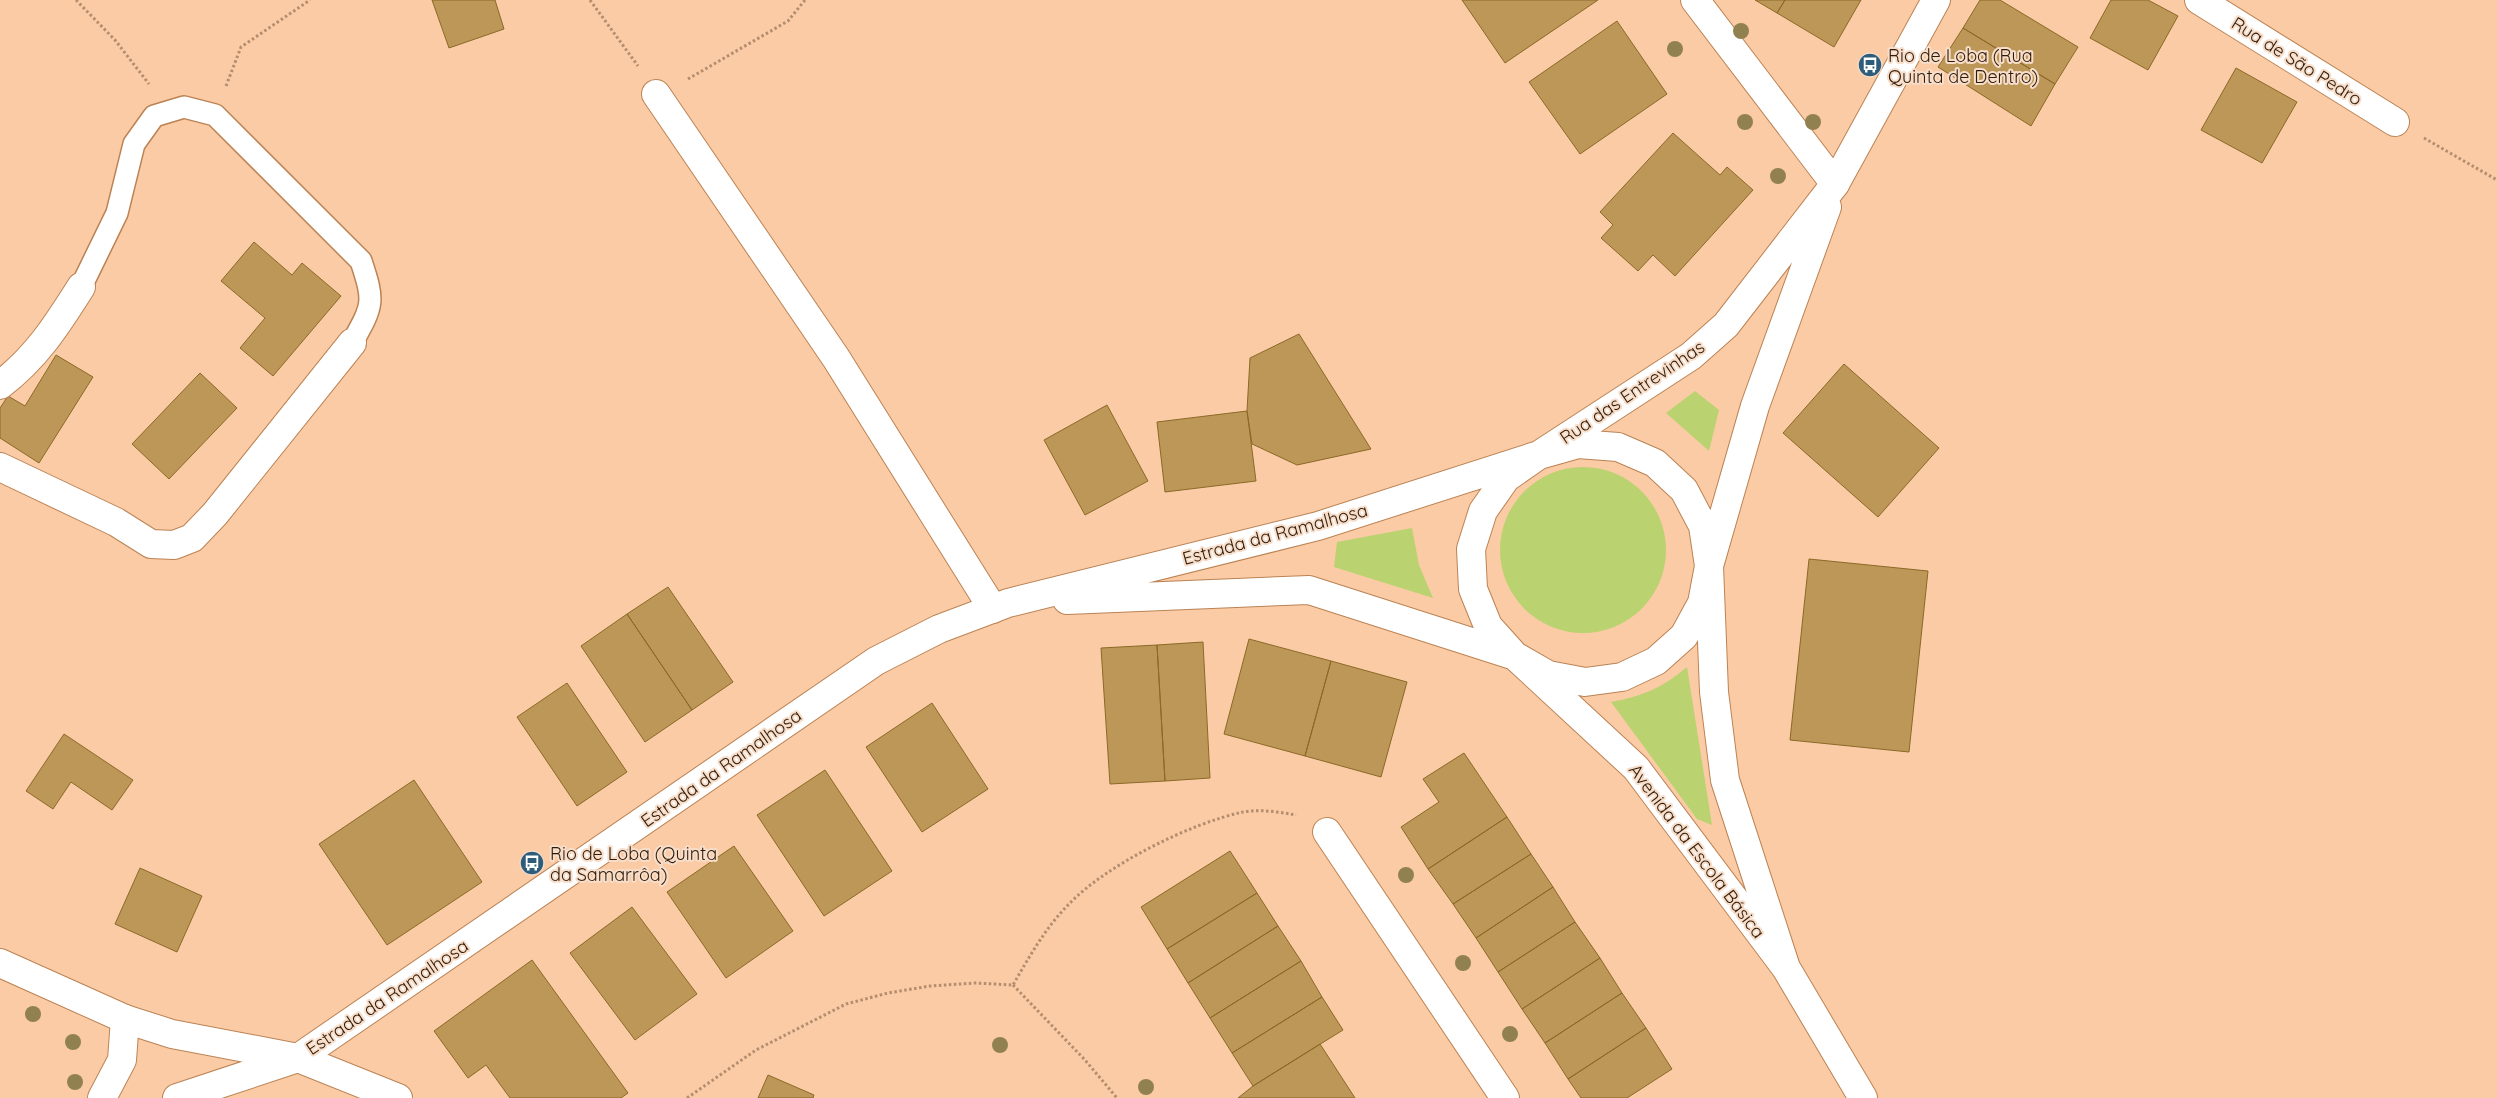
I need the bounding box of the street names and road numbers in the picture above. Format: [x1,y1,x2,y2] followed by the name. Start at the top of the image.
[2227,12,2367,110] street label: Rua de São Pedro
[1555,335,1709,449] street label: Rua das Entrevinhas
[1180,498,1370,570] street label: Estrada da Ramalhosa
[636,704,806,832] street label: Estrada da Ramalhosa
[1624,759,1770,943] street label: Avenida da Escola Básica
[301,934,473,1060] street label: Estrada da Ramalhosa

